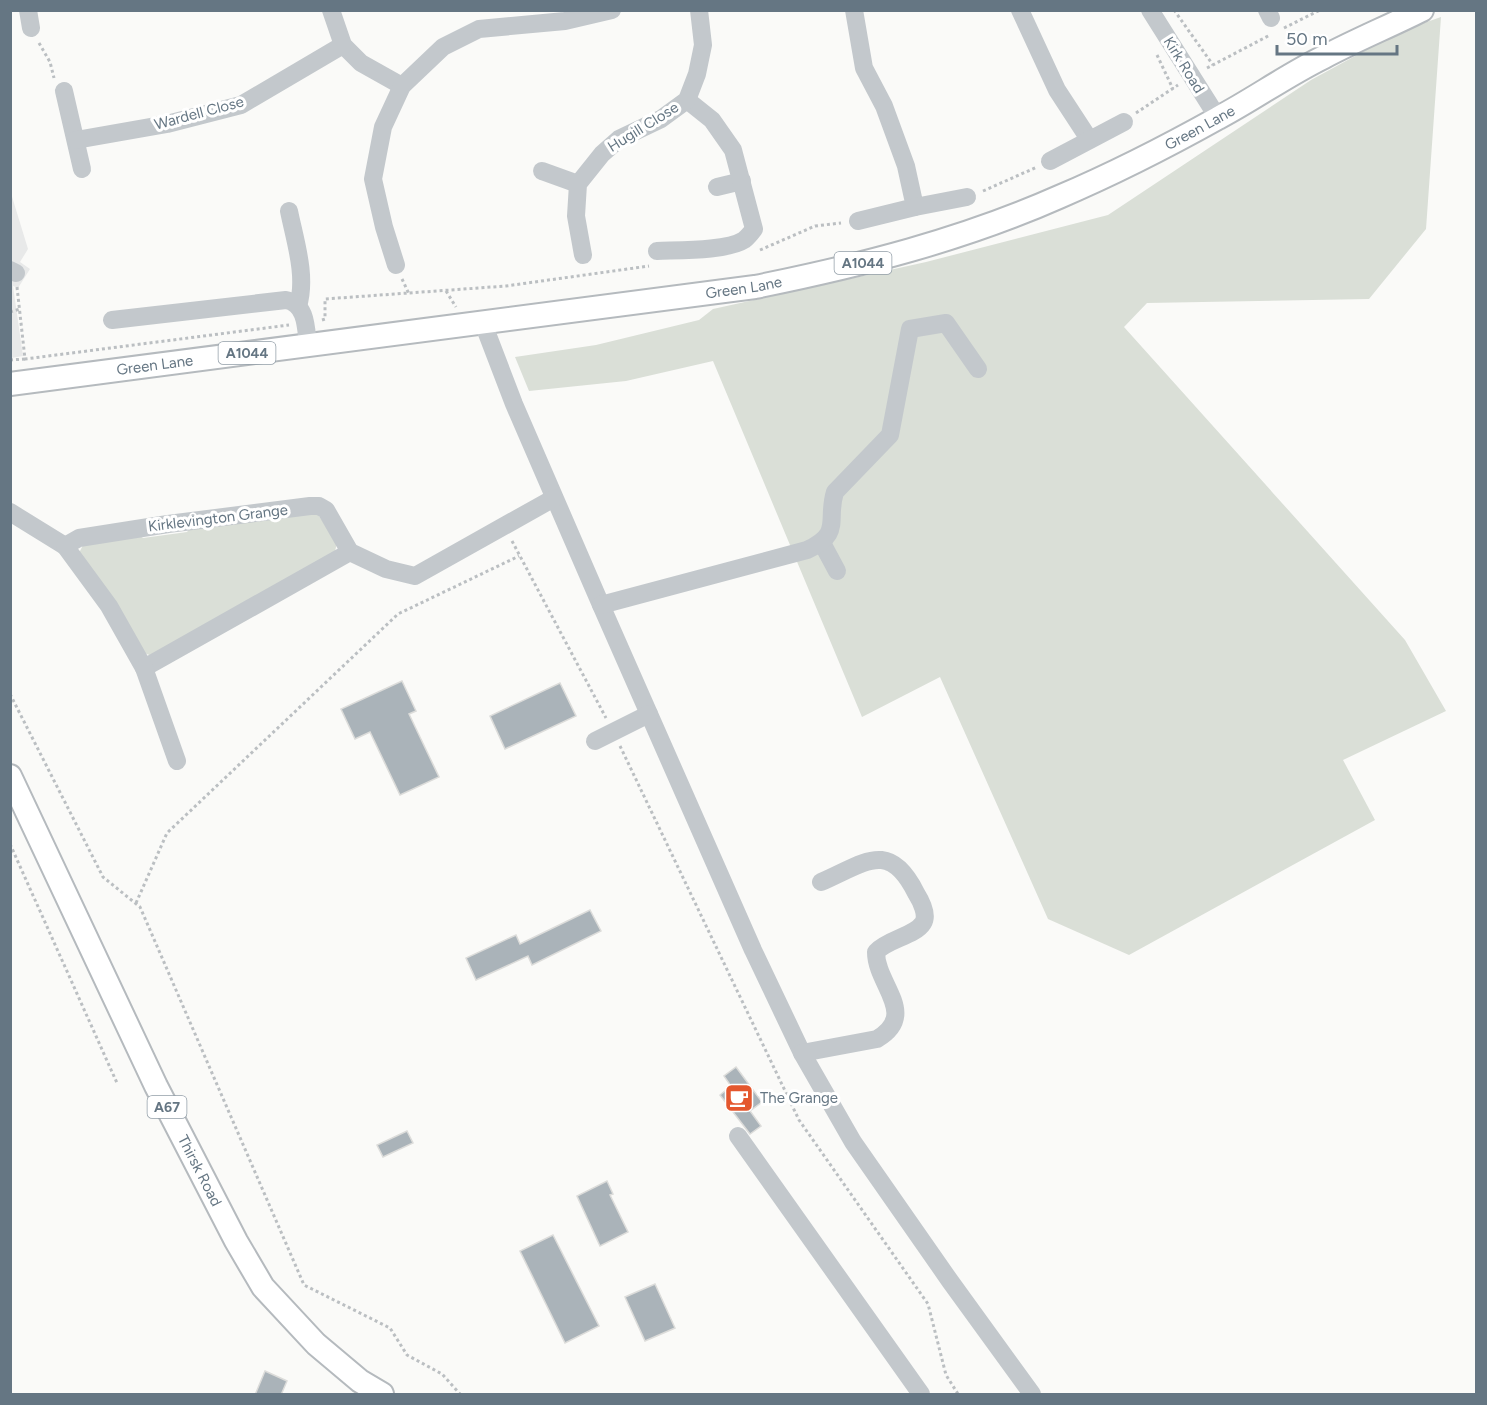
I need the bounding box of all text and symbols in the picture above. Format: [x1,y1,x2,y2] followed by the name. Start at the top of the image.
[1277,18,1397,56] scale bar
[1286,28,1328,50] text: 50 m
[1160,33,1208,97] street label: Kirk Road
[152,92,246,134] street label: Wardell Close
[604,98,682,156] street label: Hugill Close
[1162,102,1238,154] street label: Green Lane
[834,252,892,274] road number: A1044
[704,273,784,302] street label: Green Lane
[218,342,276,364] road number: A1044
[115,351,194,379] street label: Green Lane
[147,500,289,536] street label: Kirklevington Grange
[723,1082,755,1114] cafe icon: The Grange
[760,1089,838,1107] place label: The Grange
[148,1096,186,1118] road number: A67
[174,1132,226,1209] street label: Thirsk Road

